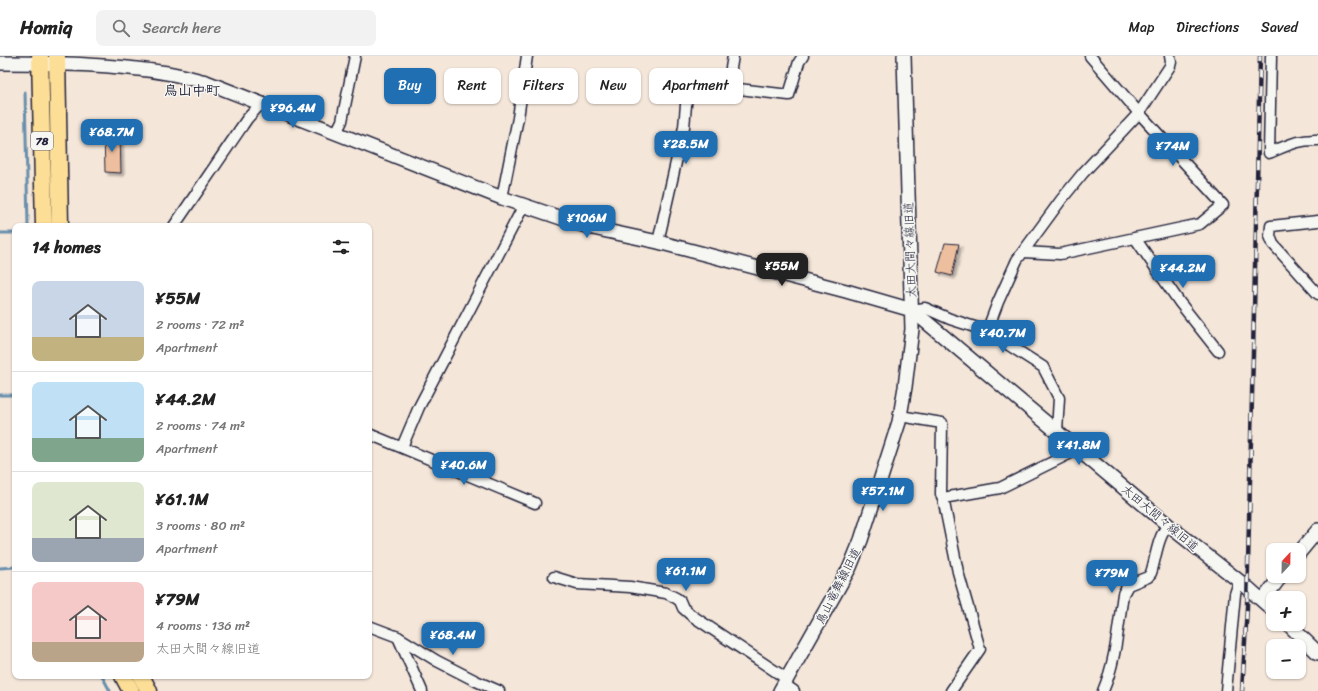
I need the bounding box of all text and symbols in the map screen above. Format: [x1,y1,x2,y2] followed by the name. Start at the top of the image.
[96,10,376,46] search box
[20,11,72,44] text: Homiq
[142,15,221,41] text: Search here
[1128,15,1154,40] text: Map
[1176,15,1239,40] text: Directions
[1261,15,1298,40] text: Saved
[110,17,132,39] icon: search
[384,68,436,104] chip: Buy
[444,68,501,104] chip: Rent
[509,68,578,104] chip: Filters
[586,68,641,104] chip: New
[649,68,743,104] chip: Apartment
[164,78,220,103] district label: 鳥山中町
[260,95,326,129] pin: ¥96.4M
[270,96,316,119] text: ¥96.4M
[79,119,145,153] pin: ¥68.7M
[90,120,134,143] text: ¥68.7M
[653,131,719,165] pin: ¥28.5M
[31,132,53,150] road number: 78
[663,132,709,155] text: ¥28.5M
[1149,133,1197,167] pin: ¥74M
[1156,134,1190,157] text: ¥74M
[897,202,923,298] street label: 太田大間々線旧道
[559,205,615,239] pin: ¥106M
[567,206,607,229] text: ¥106M
[32,232,101,262] text: 14 homes
[330,236,352,258] icon: filters
[758,253,806,287] pin: ¥55M
[765,254,799,277] text: ¥55M
[1150,255,1216,289] pin: ¥44.2M
[1160,256,1206,279] text: ¥44.2M
[156,283,200,313] text: ¥55M
[64,297,112,345] icon: home
[156,313,244,336] text: 2 rooms · 72 m²
[970,320,1036,354] pin: ¥40.7M
[980,321,1026,344] text: ¥40.7M
[156,336,217,359] text: Apartment
[156,384,216,414] text: ¥44.2M
[64,398,112,446] icon: home
[156,414,245,437] text: 2 rooms · 74 m²
[1046,432,1112,466] pin: ¥41.8M
[1057,433,1101,456] text: ¥41.8M
[156,437,217,460] text: Apartment
[431,452,497,486] pin: ¥40.6M
[441,453,487,476] text: ¥40.6M
[850,478,916,512] pin: ¥57.1M
[862,479,904,502] text: ¥57.1M
[1116,479,1204,557] street label: 太田大間々線旧道
[156,484,209,514] text: ¥61.1M
[64,498,112,546] icon: home
[156,514,245,537] text: 3 rooms · 80 m²
[156,537,217,560] text: Apartment
[1266,543,1306,583] north arrow
[1266,543,1306,679] map controls
[809,544,867,628] street label: 鳥山竜舞線旧道
[653,558,719,592] pin: ¥61.1M
[666,559,706,582] text: ¥61.1M
[1088,560,1136,594] pin: ¥79M
[1095,561,1129,584] text: ¥79M
[156,584,199,614] text: ¥79M
[1266,591,1306,631] button: +
[64,598,112,646] icon: home
[156,614,250,637] text: 4 rooms · 136 m²
[420,622,486,656] pin: ¥68.4M
[430,623,476,646] text: ¥68.4M
[156,637,260,660] text: 太田大間々線旧道
[1266,639,1306,679] button: −

